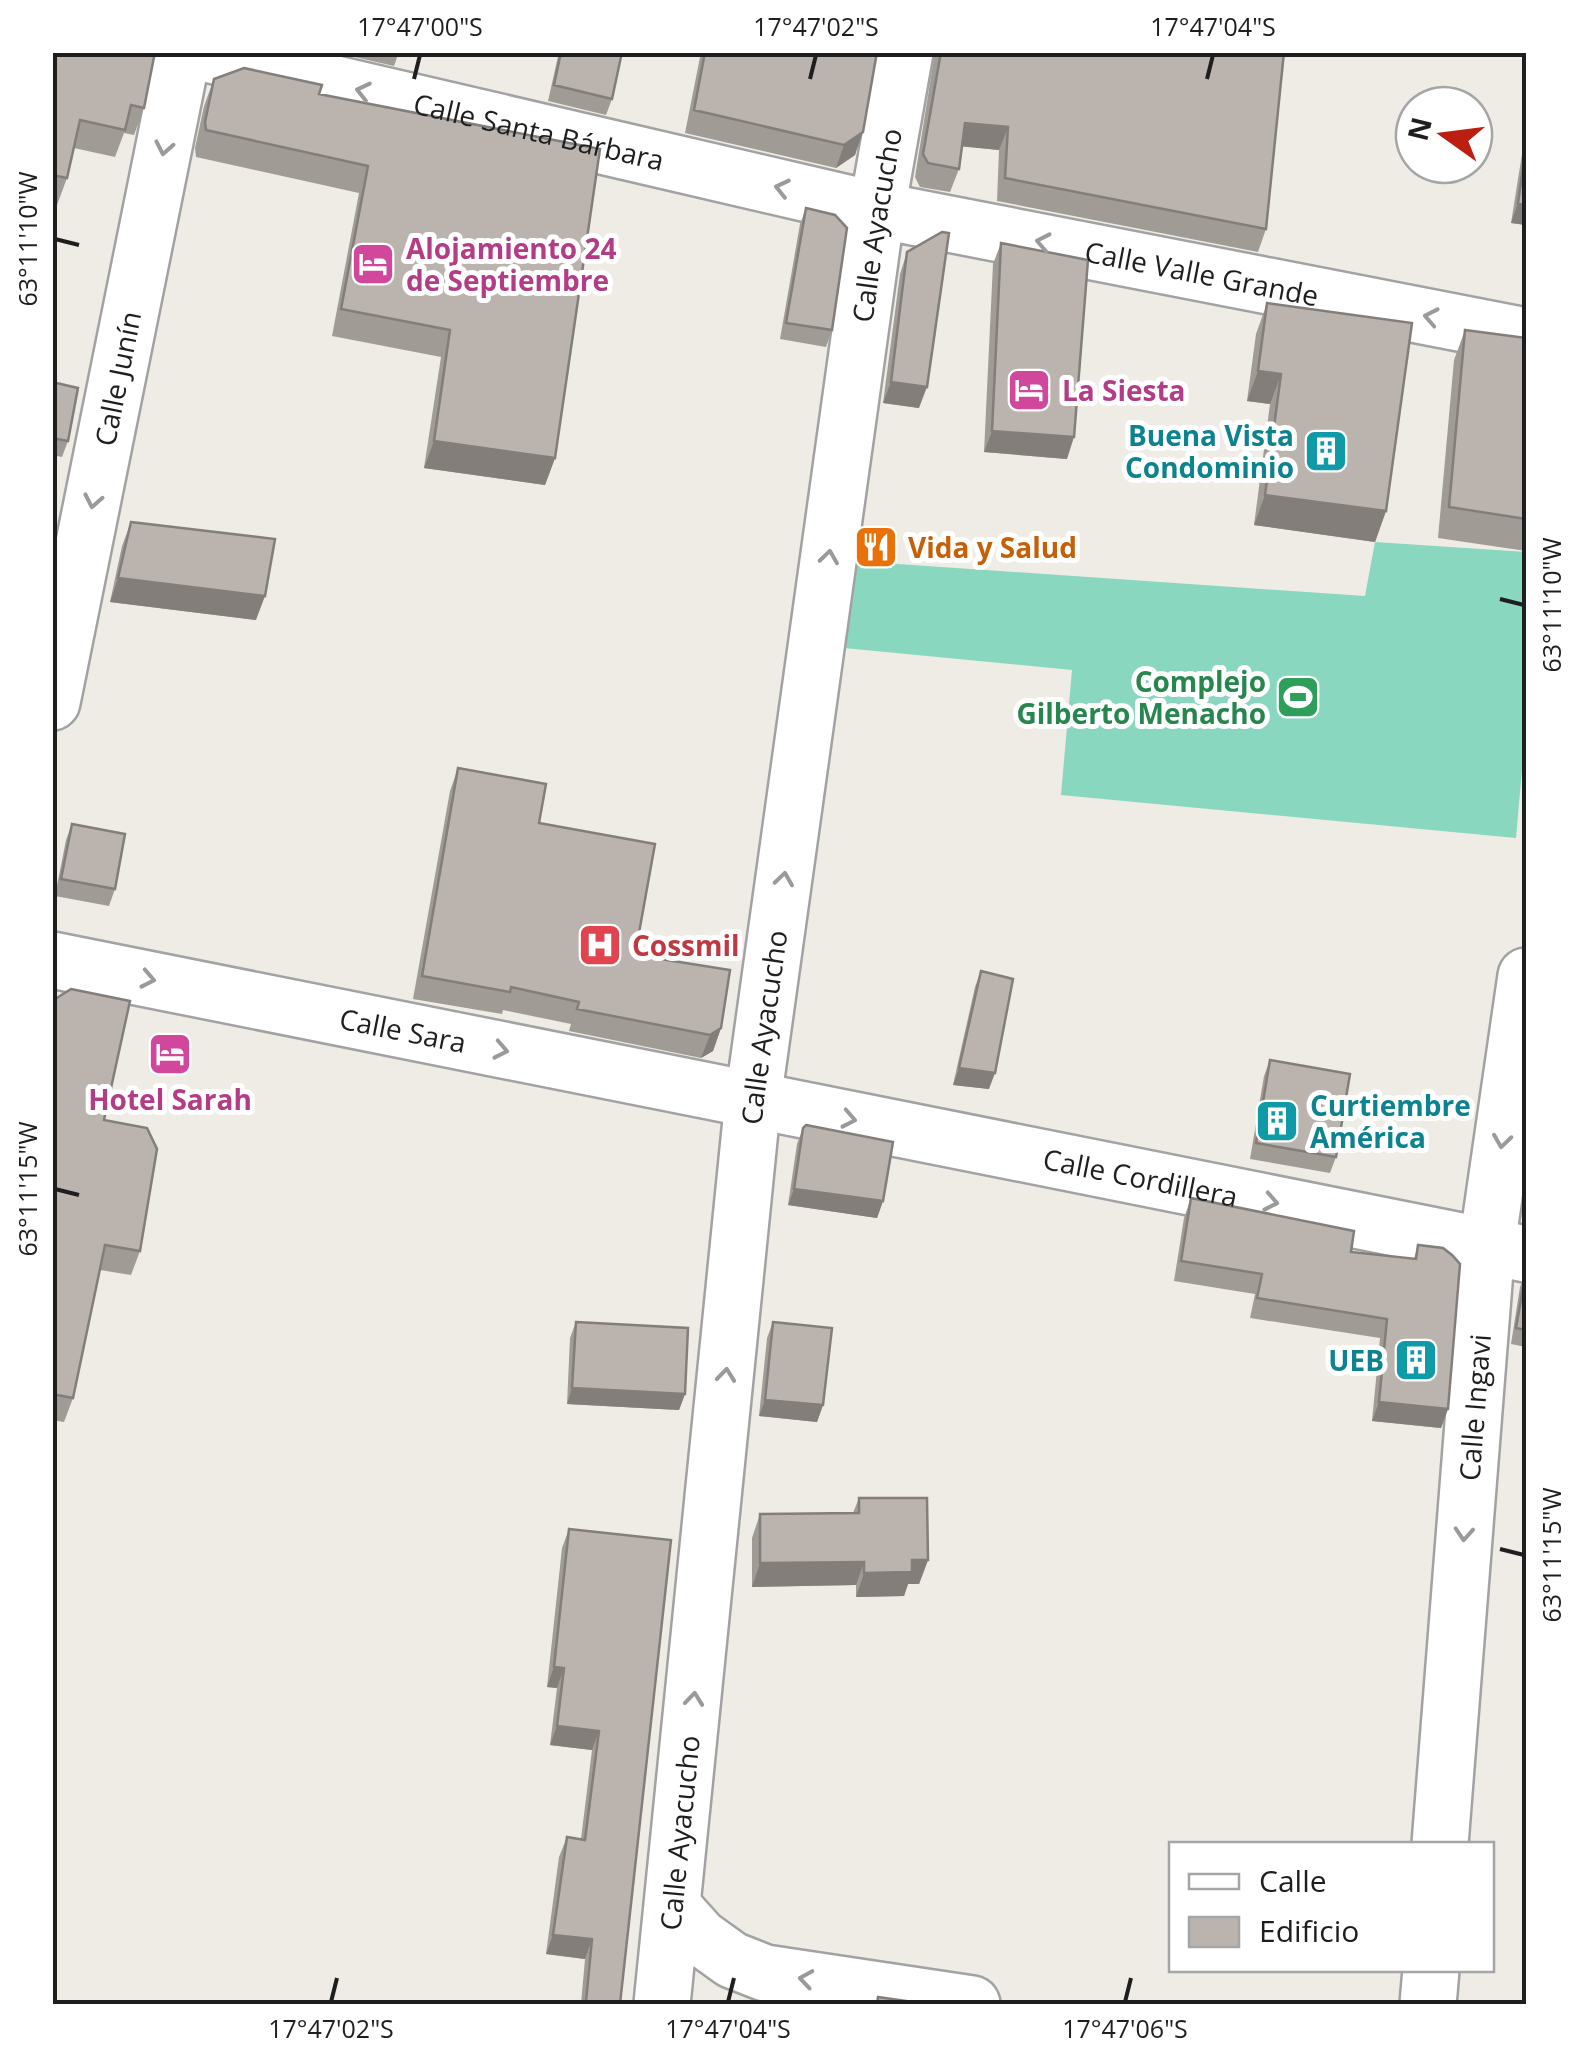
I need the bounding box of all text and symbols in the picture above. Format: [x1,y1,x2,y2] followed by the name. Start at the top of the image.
[357,9,483,43] text: 17°47'00"S
[753,9,879,43] text: 17°47'02"S
[1150,9,1276,43] text: 17°47'04"S
[355,82,372,103] one-way arrow
[410,84,668,179] street label: Calle Santa Bárbara
[1394,85,1494,185] north arrow
[1398,113,1440,144] text: N
[843,125,910,325] street label: Calle Ayacucho
[154,139,175,156] one-way arrow
[10,172,44,307] text: 63°11'10"W
[774,179,791,200] one-way arrow
[406,229,616,299] place label: Alojamiento 24 de Septiembre
[1035,232,1051,253] one-way arrow
[1082,232,1322,314] street label: Calle Valle Grande
[350,241,396,287] hotel icon: Alojamiento 24 de Septiembre
[1423,307,1439,328] one-way arrow
[85,308,149,449] street label: Calle Junín
[1006,367,1052,413] hotel icon: La Siesta
[1062,371,1186,409] place label: La Siesta
[1125,416,1294,486] place label: Buena Vista Condominio
[1303,428,1349,474] building icon: Buena Vista Condominio
[83,493,104,509] one-way arrow
[853,524,899,570] restaurant icon: Vida y Salud
[908,528,1077,566] place label: Vida y Salud
[1534,538,1568,673] text: 63°11'10"W
[817,549,838,565] one-way arrow
[1017,662,1266,732] place label: Complejo Gilberto Menacho
[1275,674,1321,720] sports icon: Complejo Gilberto Menacho
[773,870,794,886] one-way arrow
[577,922,623,968] hospital icon: Cossmil
[632,926,740,964] place label: Cossmil
[732,928,795,1126] street label: Calle Ayacucho
[139,968,156,989] one-way arrow
[336,999,470,1061] street label: Calle Sara
[147,1031,193,1077] hotel icon: Hotel Sarah
[492,1038,509,1059] one-way arrow
[88,1080,252,1118] place label: Hotel Sarah
[1310,1086,1471,1156] place label: Curtiembre América
[1254,1098,1300,1144] building icon: Curtiembre América
[840,1107,857,1128] one-way arrow
[10,1122,44,1257] text: 63°11'15"W
[1493,1133,1514,1150] one-way arrow
[1040,1139,1241,1215] street label: Calle Cordillera
[1262,1191,1279,1212] one-way arrow
[1450,1332,1499,1482] street label: Calle Ingavi
[1393,1337,1439,1383] building icon: UEB
[1328,1341,1384,1379] place label: UEB
[715,1367,736,1383] one-way arrow
[1534,1488,1568,1623] text: 63°11'15"W
[1454,1527,1476,1543] one-way arrow
[683,1690,704,1706] one-way arrow
[651,1734,708,1932] street label: Calle Ayacucho
[1169,1842,1494,1972] legend
[1259,1860,1327,1901] text: Calle
[1259,1910,1359,1951] text: Edificio
[798,1970,815,1991] one-way arrow
[268,2011,394,2045] text: 17°47'02"S
[665,2011,791,2045] text: 17°47'04"S
[1062,2011,1188,2045] text: 17°47'06"S

